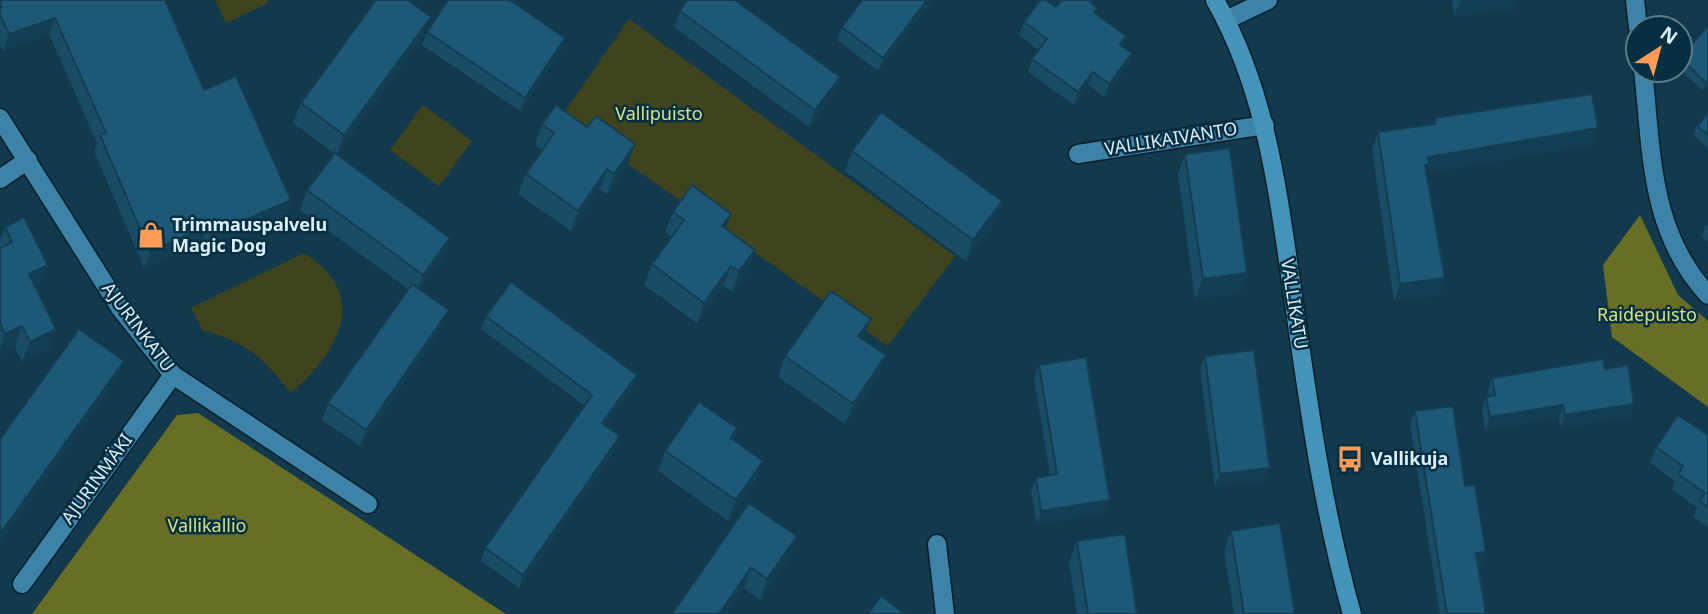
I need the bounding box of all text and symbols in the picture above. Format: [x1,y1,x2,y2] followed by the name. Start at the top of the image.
[1624,14,1694,84] north arrow
[1655,20,1683,50] text: N
[615,101,703,125] park label: Vallipuisto
[1103,116,1239,160] street label: VALLIKAIVANTO
[172,212,327,257] place label: Trimmauspalvelu Magic Dog
[136,220,166,250] shop icon: Trimmauspalvelu Magic Dog
[1276,257,1314,351] street label: VALLIKATU
[97,277,180,376] street label: AJURINKATU
[1597,302,1697,326] park label: Raidepuisto
[55,428,137,529] street label: AJURINMÄKI
[1335,444,1365,474] bus stop icon: Vallikuja
[1371,446,1448,470] place label: Vallikuja
[167,513,247,537] park label: Vallikallio

